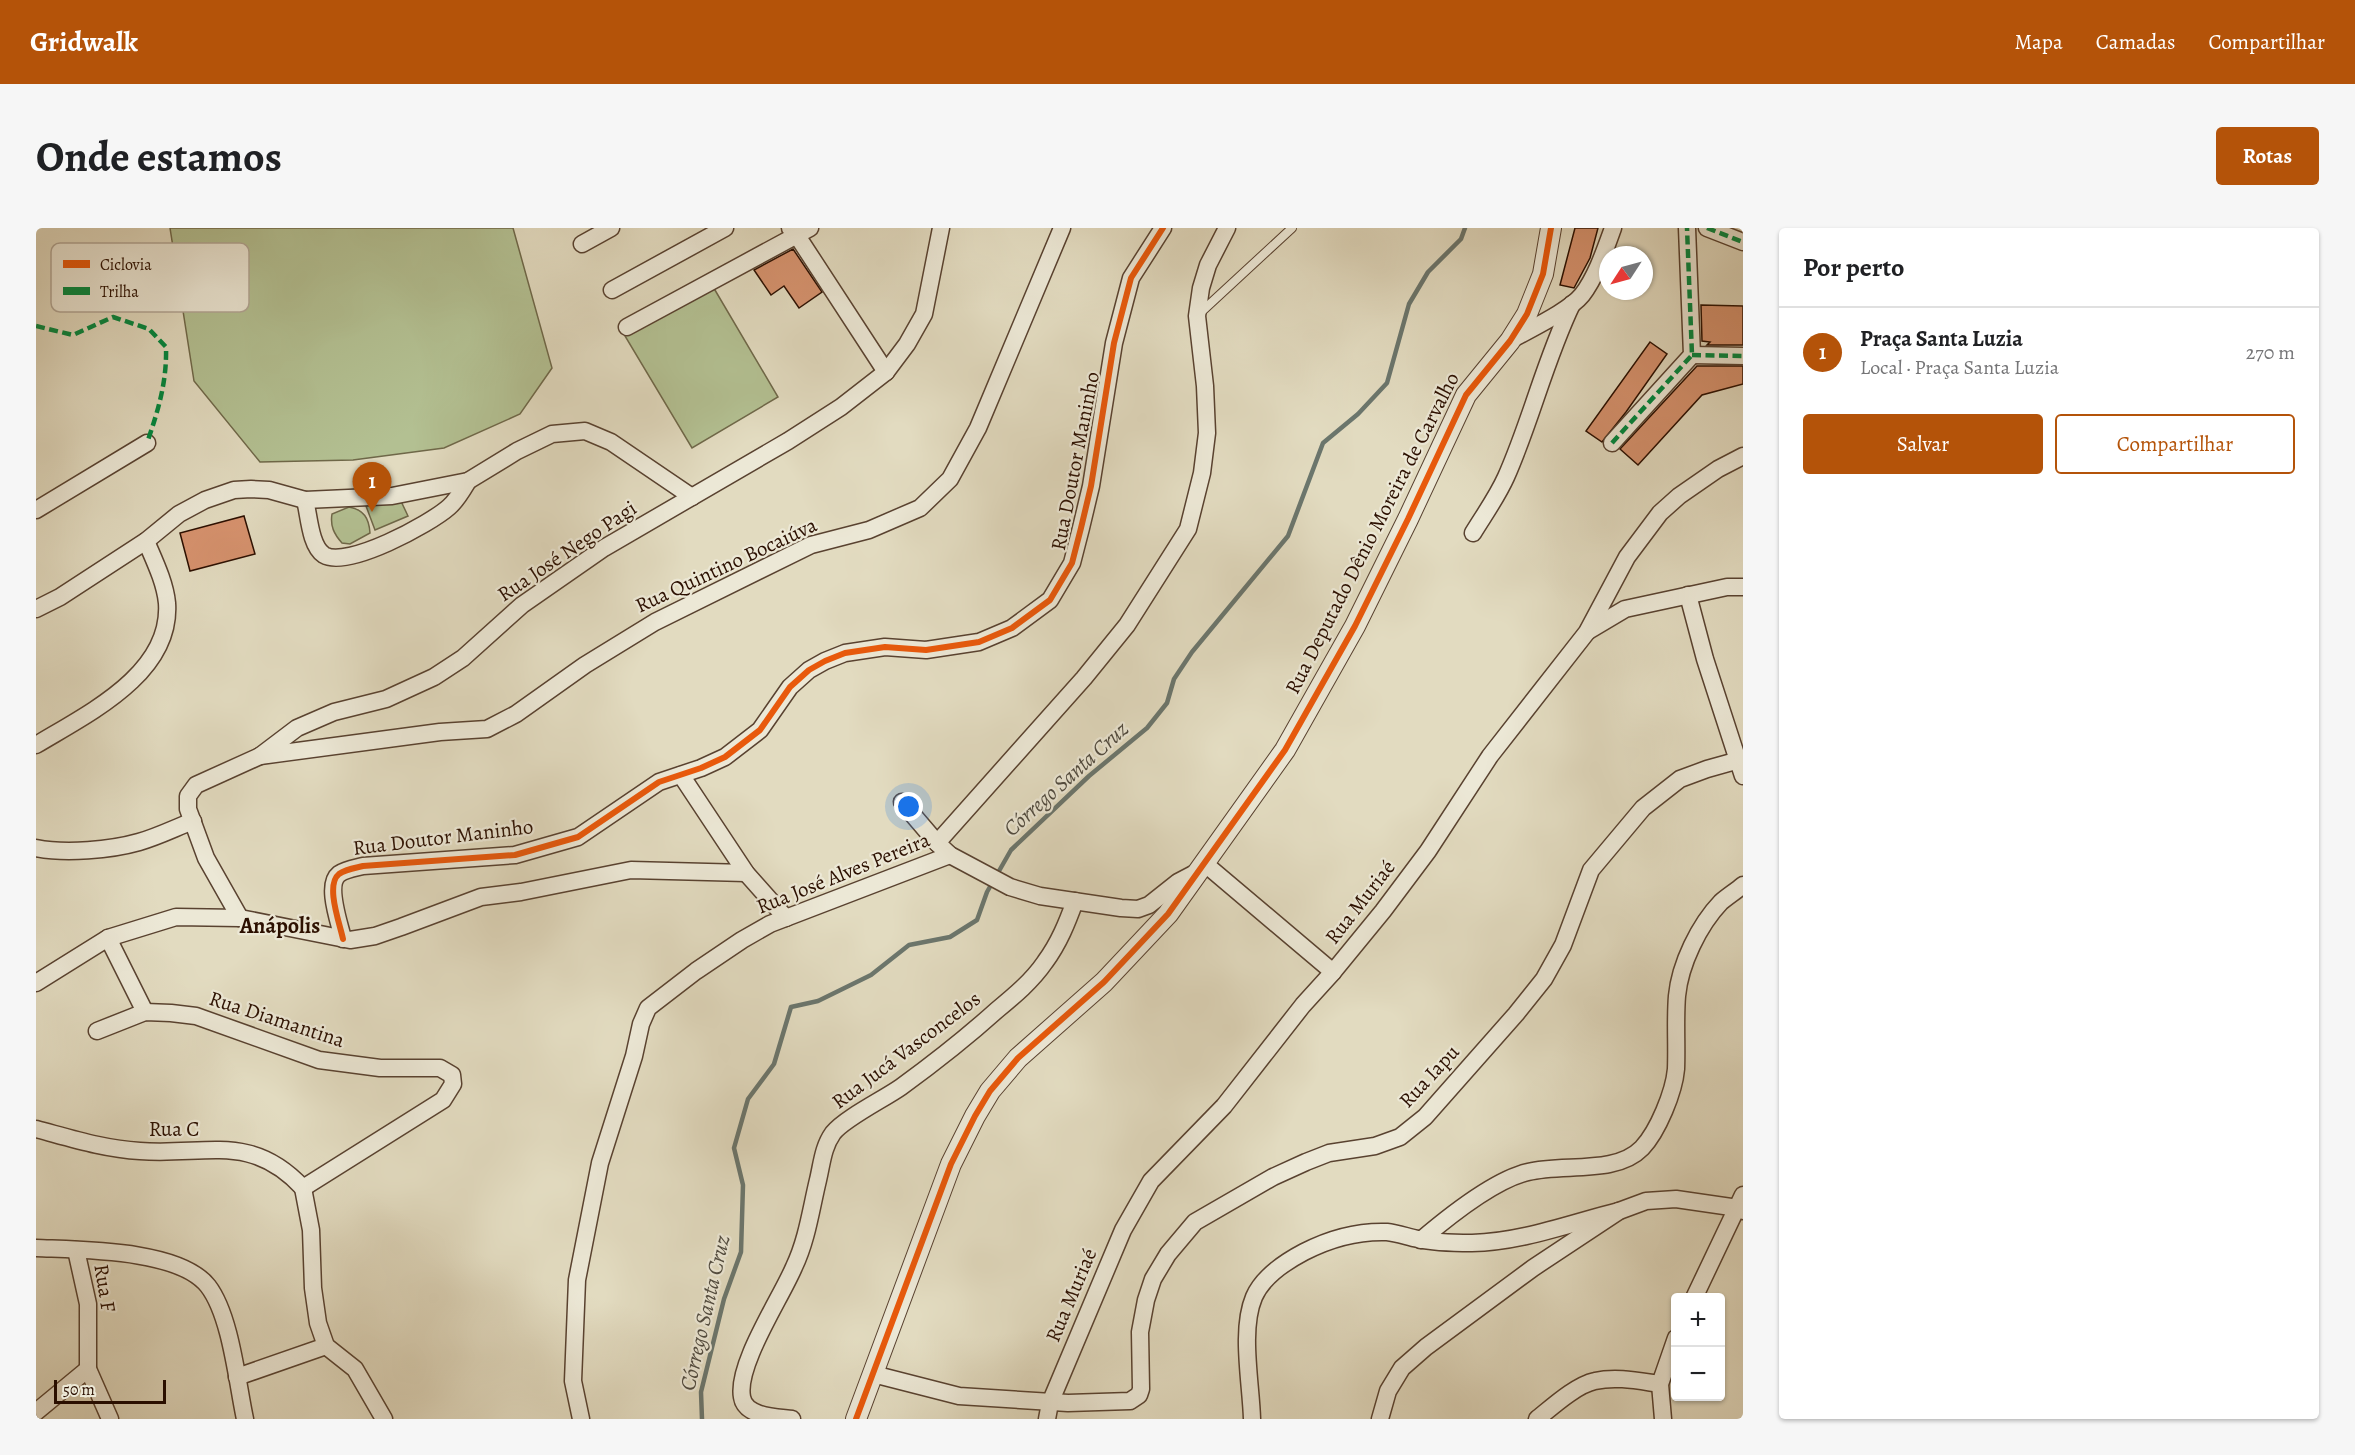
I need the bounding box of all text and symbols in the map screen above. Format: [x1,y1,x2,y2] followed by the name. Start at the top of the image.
[30,23,138,61] text: Gridwalk
[2014,28,2063,56] text: Mapa
[2096,28,2175,56] text: Camadas
[2208,28,2325,56] text: Compartilhar
[2216,127,2319,185] button: Rotas
[36,128,282,185] text: Onde estamos
[51,243,249,312] legend
[1599,246,1653,300] north arrow
[1803,250,1904,285] text: Por perto
[100,254,152,276] text: Ciclovia
[100,281,139,303] text: Trilha
[1860,324,2023,354] text: Praça Santa Luzia
[1819,339,1826,366] text: 1
[2246,339,2295,366] text: 270 m
[1860,354,2059,381] text: Local · Praça Santa Luzia
[1278,367,1466,699] street label: Rua Deputado Dênio Moreira de Carvalho
[1044,369,1106,553] street label: Rua Doutor Maninho
[1803,414,2043,474] button: Salvar
[2055,414,2295,474] button: Compartilhar
[352,462,392,512] pin: 1
[492,494,642,608] street label: Rua José Nego Pagi
[631,511,821,619] street label: Rua Quintino Bocaiúva
[997,715,1135,843] water label: Córrego Santa Cruz
[894,792,923,821] your location
[351,812,535,862] street label: Rua Doutor Maninho
[752,825,934,921] street label: Rua José Alves Pereira
[1318,854,1402,950] street label: Rua Muriaé
[239,911,320,941] district label: Anápolis
[206,984,349,1054] street label: Rua Diamantina
[826,985,986,1115] street label: Rua Jucá Vasconcelos
[1393,1038,1466,1114] street label: Rua Iapu
[149,1115,199,1143] street label: Rua C
[673,1232,737,1394] water label: Córrego Santa Cruz
[1039,1244,1103,1346] street label: Rua Muriaé
[87,1262,123,1314] street label: Rua F
[1671,1293,1725,1401] map controls
[1671,1293,1725,1347] button: +
[1671,1347,1725,1401] button: −
[54,1377,166,1404] scale bar
[63,1379,95,1401] text: 50 m

